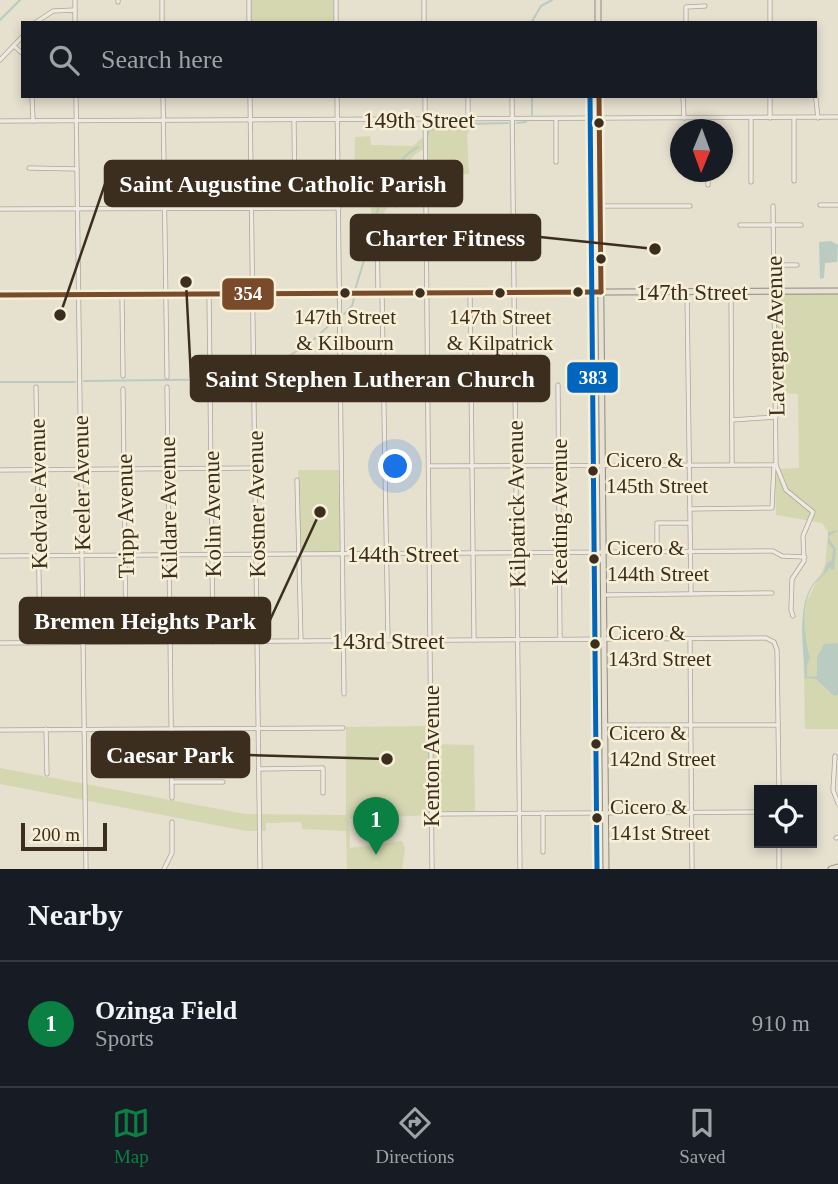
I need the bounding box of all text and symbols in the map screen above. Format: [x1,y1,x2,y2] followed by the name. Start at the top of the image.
[21,21,817,98] search box
[45,41,83,79] icon: search
[101,45,223,74] text: Search here
[363,108,475,133] street label: 149th Street
[592,116,606,130] unlabelled marker
[670,119,733,182] north arrow
[105,161,462,206] callout: Saint Augustine Catholic Parish
[119,171,447,197] text: Saint Augustine Catholic Parish
[351,215,540,260] callout: Charter Fitness
[365,225,525,251] text: Charter Fitness
[594,252,608,266] unlabelled marker
[762,255,789,417] street label: Lavergne Avenue
[221,277,275,311] line badge: 354
[636,280,748,305] street label: 147th Street
[234,283,263,304] text: 354
[571,285,585,299] unlabelled marker
[338,286,352,300] marker: 147th Street & Kilbourn
[413,286,427,300] unlabelled marker
[493,286,507,300] marker: 147th Street & Kilpatrick
[294,305,396,355] place label: 147th Street & Kilbourn
[447,305,554,355] place label: 147th Street & Kilpatrick
[191,356,549,401] callout: Saint Stephen Lutheran Church
[566,361,619,394] line badge: 383
[205,366,535,392] text: Saint Stephen Lutheran Church
[579,367,607,388] text: 383
[68,415,95,551] street label: Keeler Avenue
[25,418,52,570] street label: Kedvale Avenue
[503,420,530,588] street label: Kilpatrick Avenue
[243,430,270,578] street label: Kostner Avenue
[155,436,182,580] street label: Kildare Avenue
[547,438,572,586] street label: Keating Avenue
[606,448,708,498] place label: Cicero & 145th Street
[378,449,412,483] your location
[199,450,226,578] street label: Kolin Avenue
[112,453,139,578] street label: Tripp Avenue
[586,464,600,478] marker: Cicero & 145th Street
[607,536,709,586] place label: Cicero & 144th Street
[347,542,459,567] street label: 144th Street
[587,552,601,566] marker: Cicero & 144th Street
[20,598,270,643] callout: Bremen Heights Park
[34,608,257,634] text: Bremen Heights Park
[608,621,711,671] place label: Cicero & 143rd Street
[331,629,445,654] street label: 143rd Street
[588,637,602,651] marker: Cicero & 143rd Street
[419,685,444,827] street label: Kenton Avenue
[609,721,716,771] place label: Cicero & 142nd Street
[92,732,249,777] callout: Caesar Park
[589,737,603,751] marker: Cicero & 142nd Street
[106,742,235,768] text: Caesar Park
[754,785,817,848] map controls
[754,785,817,848] button: locate
[610,795,710,845] place label: Cicero & 141st Street
[353,797,399,855] pin: 1
[590,811,604,825] marker: Cicero & 141st Street
[21,820,107,852] scale bar
[32,824,80,845] text: 200 m
[28,898,123,931] text: Nearby
[95,996,237,1025] text: Ozinga Field
[45,1011,57,1036] text: 1
[752,1011,810,1036] text: 910 m
[95,1026,154,1051] text: Sports
[112,1104,150,1168] tab: Map
[375,1104,454,1168] tab: Directions
[679,1104,726,1168] tab: Saved

